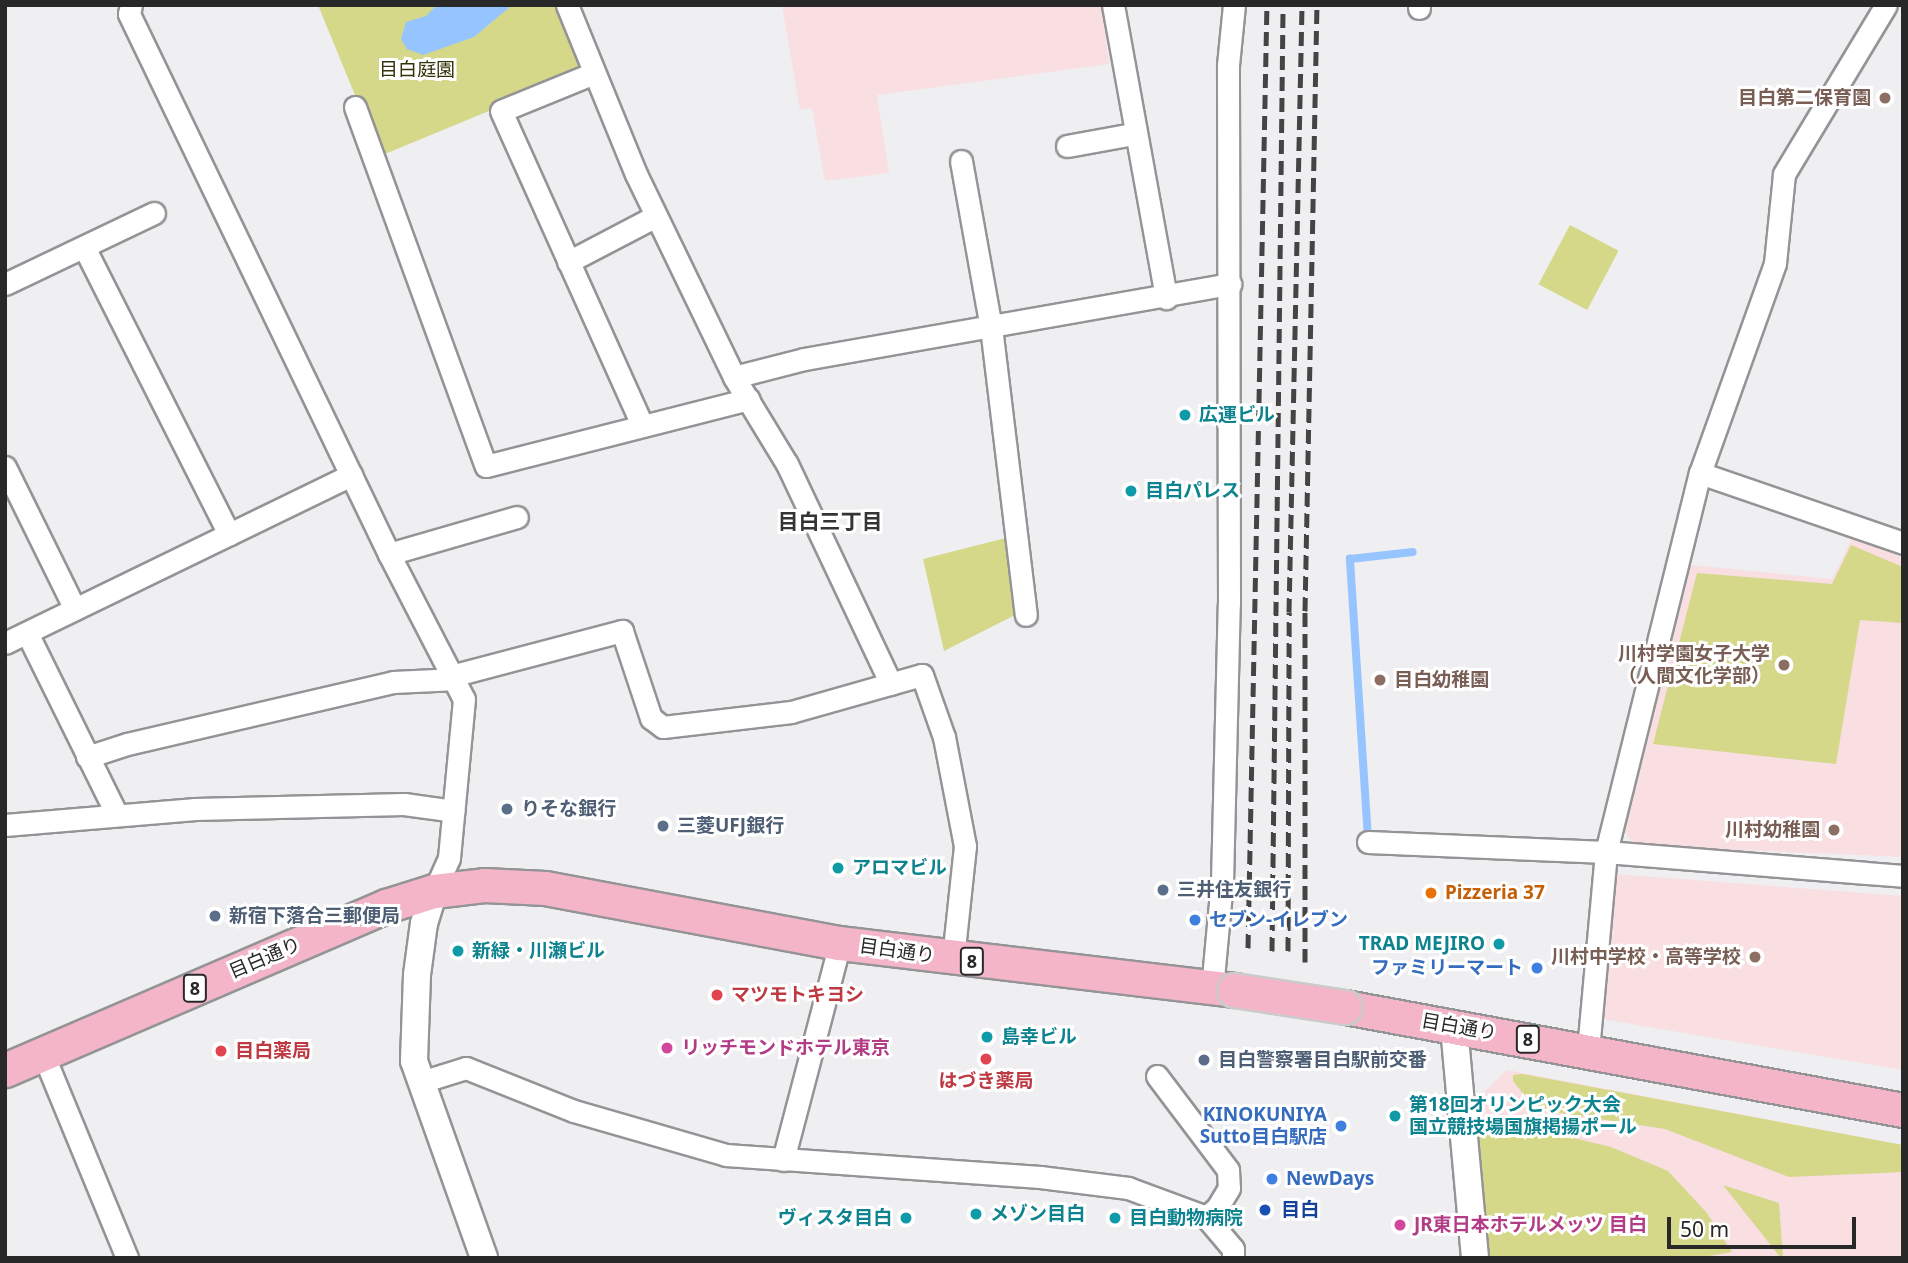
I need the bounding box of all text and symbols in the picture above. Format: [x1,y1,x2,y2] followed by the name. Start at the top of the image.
[379,59,455,81] park label: 目白庭園
[1738,87,1871,109] place label: 目白第二保育園
[1877,90,1893,106] marker: 目白第二保育園
[1199,404,1275,426] place label: 広運ビル
[1177,407,1193,423] marker: 広運ビル
[1145,480,1240,502] place label: 目白パレス
[1123,483,1139,499] marker: 目白パレス
[778,508,882,534] district label: 目白三丁目
[1618,643,1770,687] place label: 川村学園女子大学 （人間文化学部）
[1776,657,1792,673] marker: 川村学園女子大学 （人間文化学部）
[1394,669,1489,691] place label: 目白幼稚園
[1372,672,1388,688] marker: 目白幼稚園
[521,798,616,820] place label: りそな銀行
[499,801,515,817] marker: りそな銀行
[677,815,784,837] place label: 三菱UFJ銀行
[655,818,671,834] marker: 三菱UFJ銀行
[1725,819,1820,841] place label: 川村幼稚園
[1826,822,1842,838] marker: 川村幼稚園
[852,857,947,879] place label: アロマビル
[830,860,846,876] marker: アロマビル
[1177,879,1291,901] place label: 三井住友銀行
[1155,882,1171,898] marker: 三井住友銀行
[1445,882,1545,904] place label: Pizzeria 37
[1423,885,1439,901] marker: Pizzeria 37
[229,905,400,927] place label: 新宿下落合三郵便局
[207,908,223,924] marker: 新宿下落合三郵便局
[1209,909,1348,931] place label: セブン-イレブン
[1187,912,1203,928] marker: セブン-イレブン
[226,933,304,983] street label: 目白通り
[1359,933,1485,955] place label: TRAD MEJIRO
[858,934,936,968] street label: 目白通り
[1491,936,1507,952] marker: TRAD MEJIRO
[472,940,605,962] place label: 新緑・川瀬ビル
[450,943,466,959] marker: 新緑・川瀬ビル
[960,946,984,976] road number: 8
[1551,946,1741,968] place label: 川村中学校・高等学校
[1747,949,1763,965] marker: 川村中学校・高等学校
[1371,957,1523,979] place label: ファミリーマート
[1529,960,1545,976] marker: ファミリーマート
[183,973,207,1002] road number: 8
[731,984,864,1006] place label: マツモトキヨシ
[709,987,725,1003] marker: マツモトキヨシ
[1420,1009,1498,1045] street label: 目白通り
[1516,1024,1540,1054] road number: 8
[1001,1026,1077,1048] place label: 島幸ビル
[979,1029,995,1045] marker: 島幸ビル
[681,1037,890,1059] place label: リッチモンドホテル東京
[235,1040,311,1062] place label: 目白薬局
[659,1040,675,1056] marker: リッチモンドホテル東京
[213,1043,229,1059] marker: 目白薬局
[1218,1049,1427,1071] place label: 目白警察署目白駅前交番
[978,1051,994,1067] marker: はづき薬局
[1196,1052,1212,1068] marker: 目白警察署目白駅前交番
[939,1070,1033,1092] place label: はづき薬局
[1409,1094,1637,1138] place label: 第18回オリンピック大会 国立競技場国旗掲揚ポール
[1200,1104,1327,1148] place label: KINOKUNIYA Sutto目白駅店
[1387,1108,1403,1124] marker: 第18回オリンピック大会 国立競技場国旗掲揚ポール
[1333,1118,1349,1134] marker: KINOKUNIYA Sutto目白駅店
[1286,1168,1374,1190] place label: NewDays
[1264,1171,1280,1187] marker: NewDays
[1281,1199,1319,1221] place label: 目白
[1255,1200,1275,1220] marker: 目白
[990,1203,1085,1225] place label: メゾン目白
[1670,1204,1859,1248] scale bar
[968,1206,984,1222] marker: メゾン目白
[778,1207,892,1229] place label: ヴィスタ目白
[1129,1207,1243,1229] place label: 目白動物病院
[898,1210,914,1226] marker: ヴィスタ目白
[1107,1210,1123,1226] marker: 目白動物病院
[1414,1214,1647,1236] place label: JR東日本ホテルメッツ 目白
[1680,1215,1729,1243] text: 50 m
[1392,1217,1408,1233] marker: JR東日本ホテルメッツ 目白

